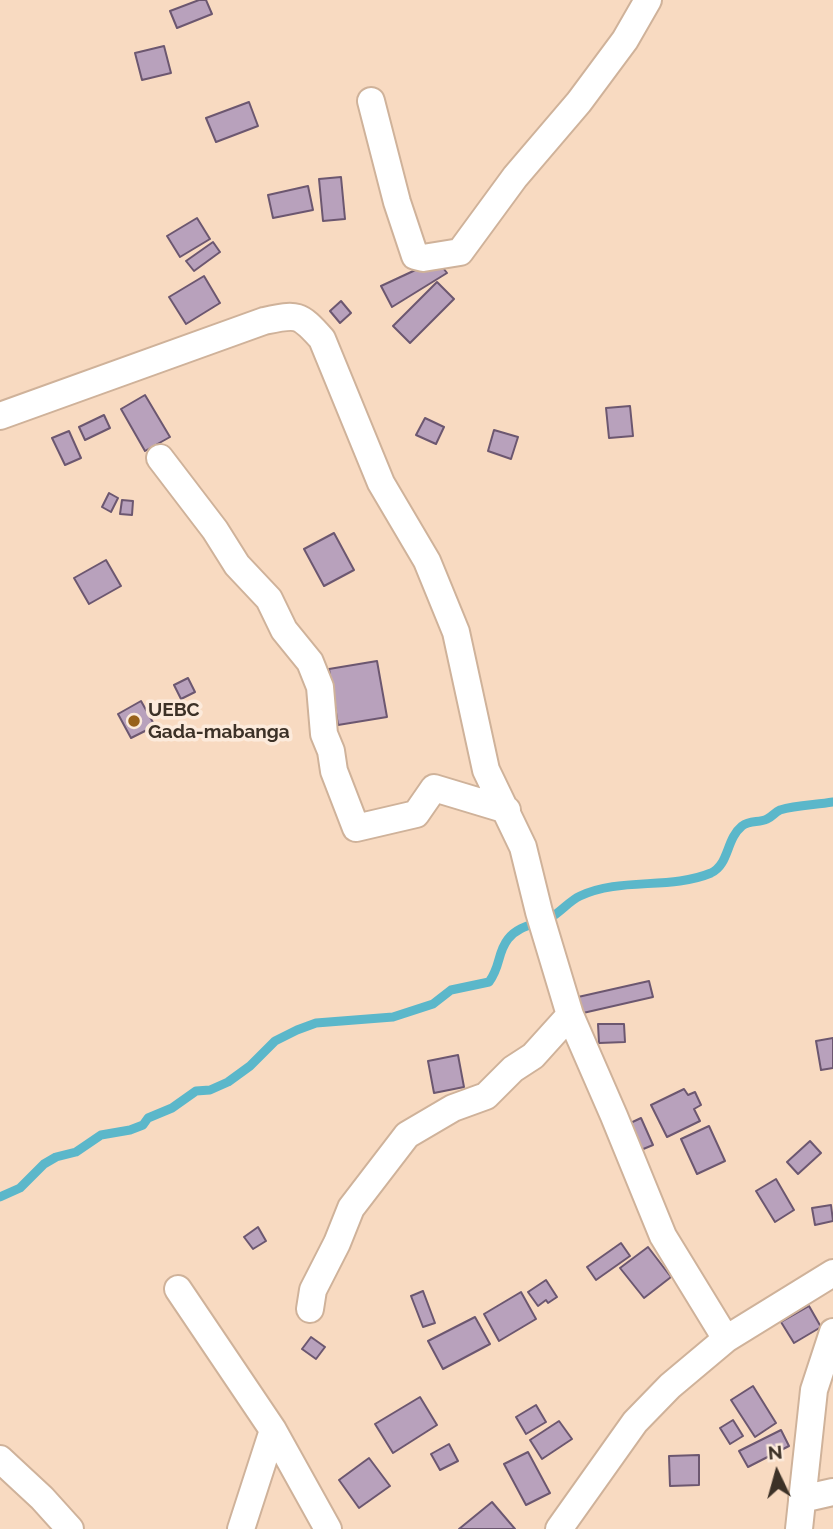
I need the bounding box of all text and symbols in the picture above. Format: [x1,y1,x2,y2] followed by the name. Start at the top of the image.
[148,699,290,743] place label: UEBC Gada-mabanga
[126,713,142,729] marker: UEBC Gada-mabanga
[742,1438,812,1508] north arrow
[767,1440,783,1464] text: N

